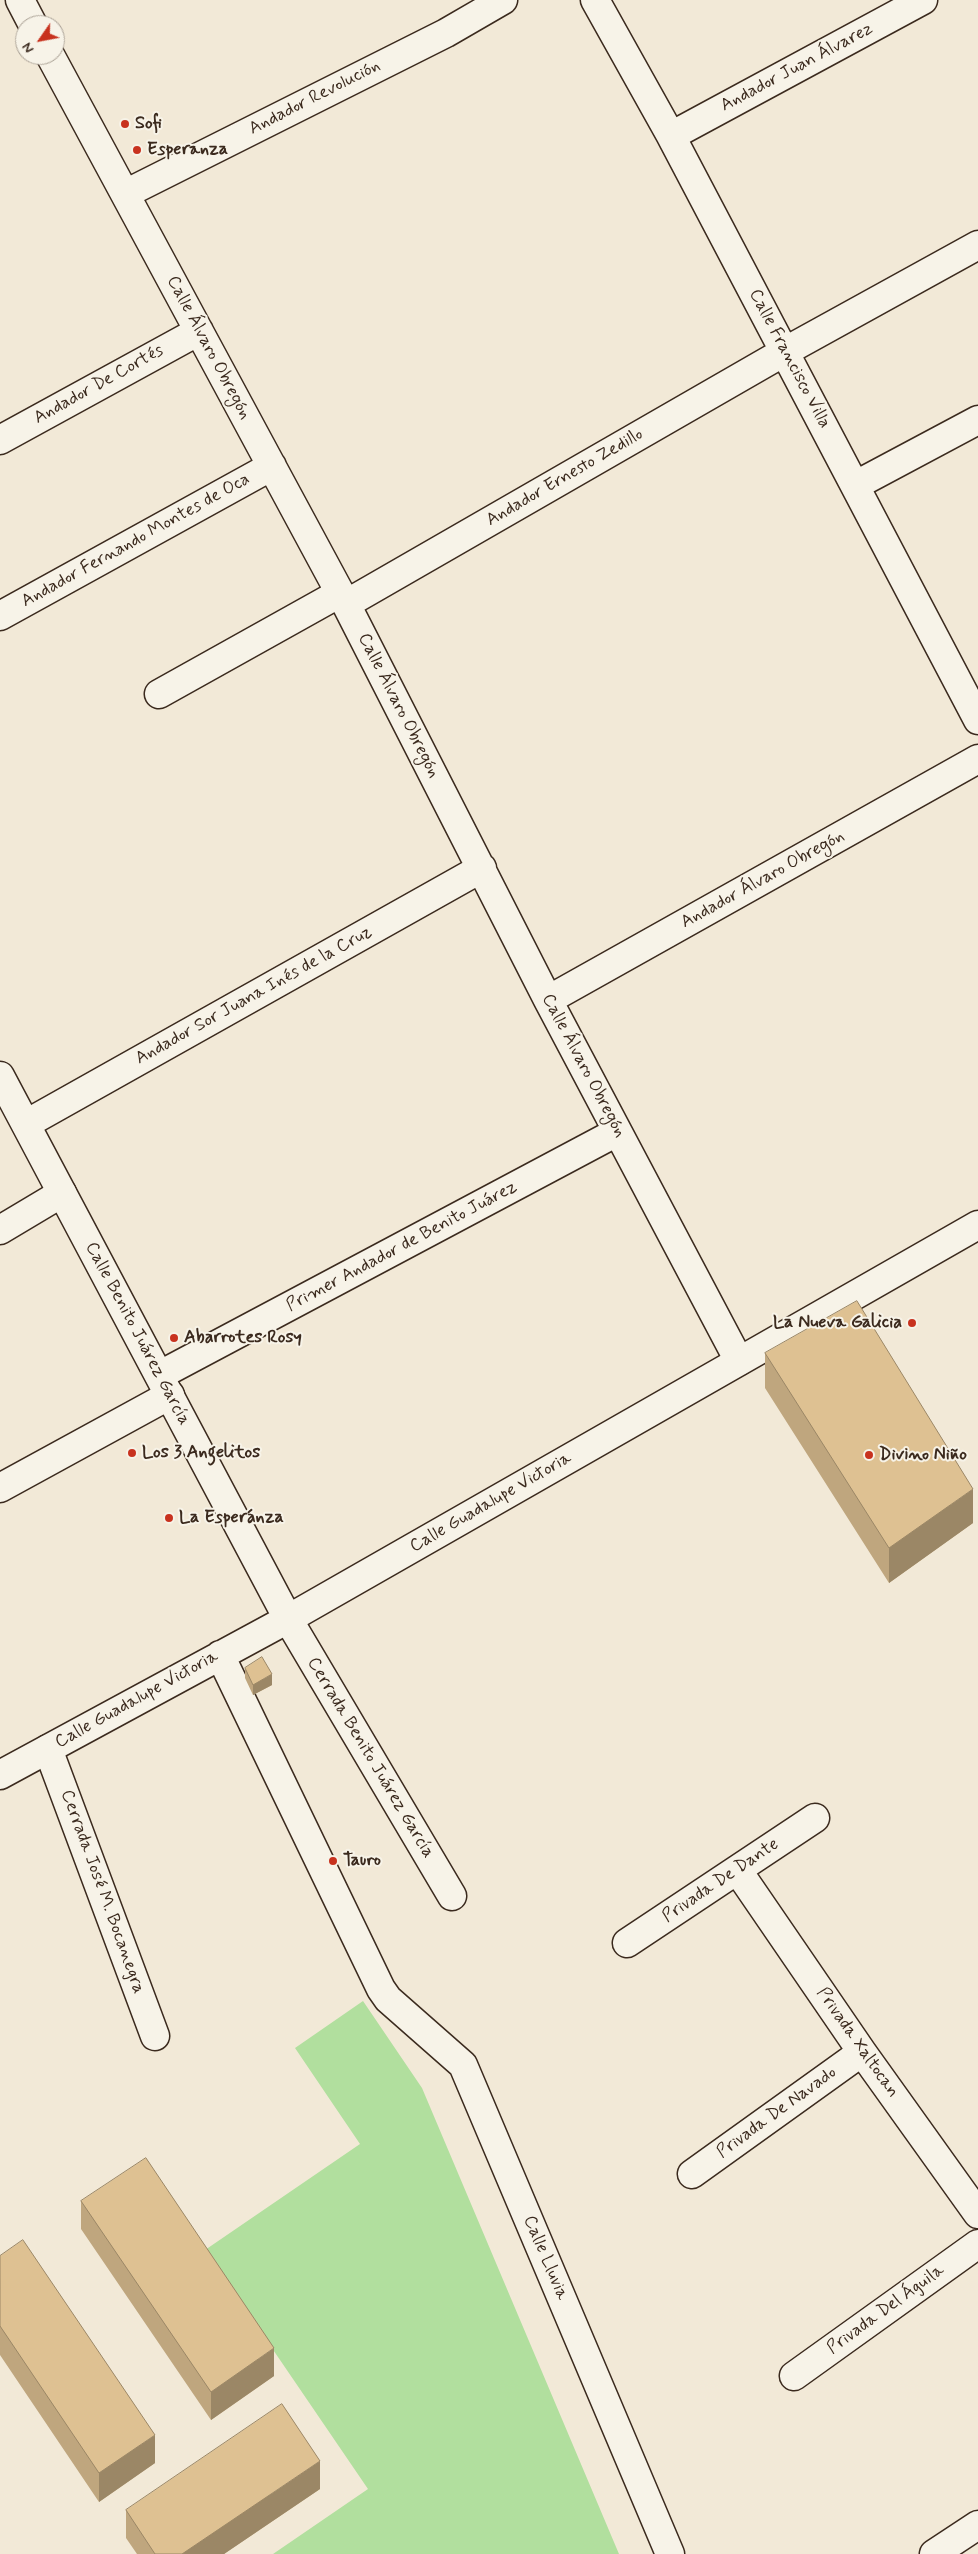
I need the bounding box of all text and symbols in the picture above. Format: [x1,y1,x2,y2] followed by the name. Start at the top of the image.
[15,15,65,65] north arrow
[717,19,877,117] street label: Andador Juan Álvarez
[18,39,38,56] text: N
[246,56,384,140] street label: Andador Revolución
[135,113,162,135] place label: Sofi
[119,118,131,130] marker: Sofi
[147,139,228,161] place label: Esperanza
[131,144,143,156] marker: Esperanza
[161,272,255,424] street label: Calle Álvaro Obregón
[743,286,835,432] street label: Calle Francisco Villa
[30,340,168,430] street label: Andador De Cortés
[483,424,647,532] street label: Andador Ernesto Zedillo
[18,469,254,613] street label: Andador Fernando Montes de Oca
[352,630,444,782] street label: Calle Álvaro Obregón
[677,826,849,934] street label: Andador Álvaro Obregón
[132,922,376,1070] street label: Andador Sor Juana Inés de la Cruz
[536,990,630,1142] street label: Calle Álvaro Obregón
[283,1177,521,1317] street label: Primer Andador de Benito Juárez
[80,1239,194,1429] street label: Calle Benito Juárez García
[773,1312,902,1334] place label: La Nueva Galicia
[906,1317,918,1329] marker: La Nueva Galicia
[184,1327,302,1349] place label: Abarrotes Rosy
[168,1332,180,1344] marker: Abarrotes Rosy
[142,1442,260,1464] place label: Los 3 Angelitos
[879,1444,967,1466] place label: Divino Niño
[126,1447,138,1459] marker: Los 3 Angelitos
[406,1448,576,1558] street label: Calle Guadalupe Victoria
[863,1449,875,1461] marker: Divino Niño
[179,1507,284,1529] place label: La Esperánza
[163,1512,175,1524] marker: La Esperánza
[52,1646,222,1754] street label: Calle Guadalupe Victoria
[301,1654,439,1862] street label: Cerrada Benito Juárez García
[55,1787,149,1997] street label: Cerrada José M. Bocanegra
[659,1834,783,1928] street label: Privada De Dante
[343,1850,381,1872] place label: Tauro
[327,1855,339,1867] marker: Tauro
[811,1984,903,2102] street label: Privada Xaltocan
[713,2062,841,2164] street label: Privada De Navado
[518,2212,572,2304] street label: Calle Lluvia
[823,2260,949,2360] street label: Privada Del Águila

